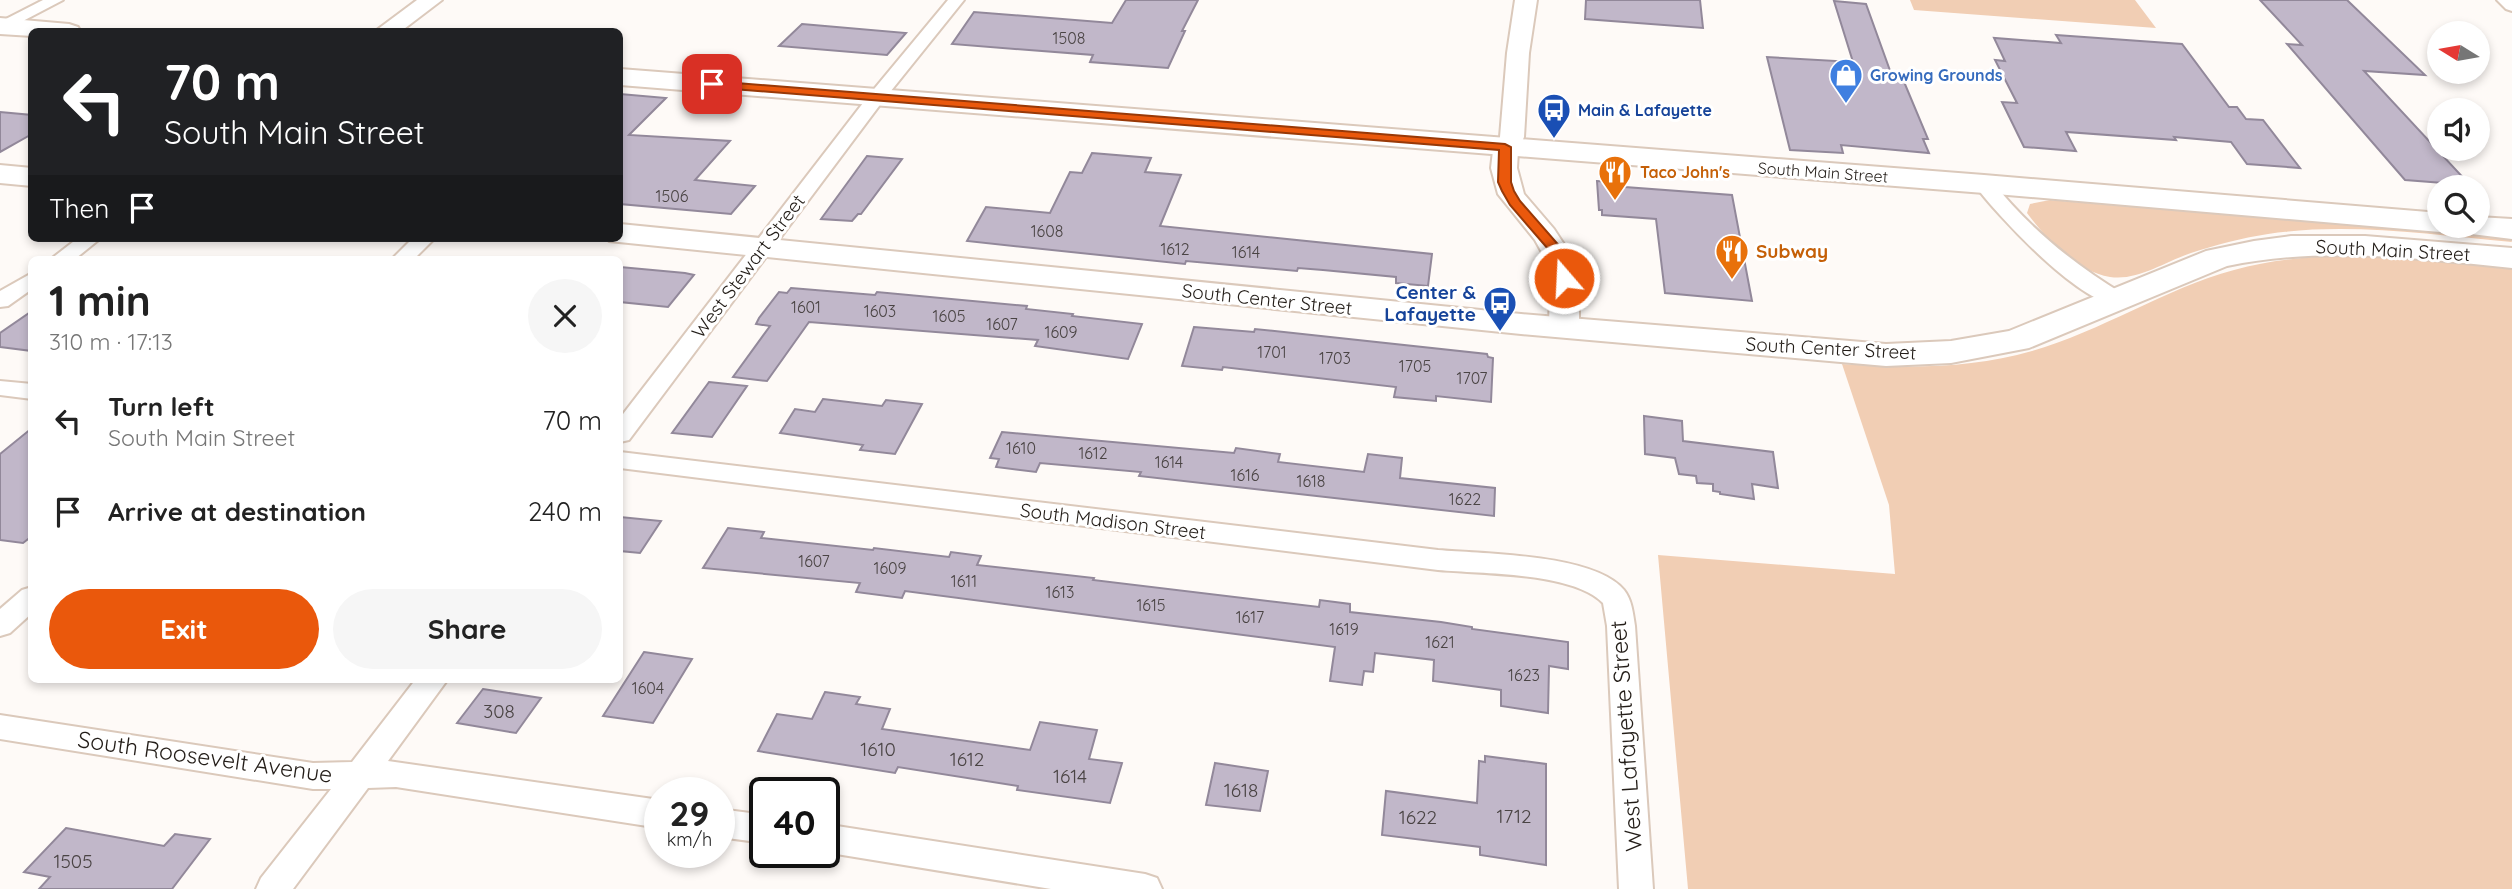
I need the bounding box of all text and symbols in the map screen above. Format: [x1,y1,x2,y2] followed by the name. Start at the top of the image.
[2427,21,2490,84] north arrow
[2427,21,2490,238] map controls
[1053,28,1085,48] house number: 1508
[164,51,280,112] text: 70 m
[682,54,742,114] pin
[49,56,140,147] icon: left
[1827,56,1865,105] shop icon: Growing Grounds
[693,65,731,103] icon: arrive
[1870,65,2003,85] place label: Growing Grounds
[1535,91,1573,140] bus stop icon: Main & Lafayette
[2427,98,2490,161] button: sound
[1578,100,1712,120] place label: Main & Lafayette
[164,112,425,152] text: South Main Street
[1596,153,1634,202] restaurant icon: Taco John's
[1757,157,1889,187] street label: South Main Street
[1640,162,1730,182] place label: Taco John's
[2427,175,2490,238] button: search
[656,186,689,206] house number: 1506
[123,189,161,227] icon: arrive
[686,189,810,343] street label: West Stewart Street
[49,192,109,225] text: Then
[1031,221,1063,241] house number: 1608
[1713,232,1751,281] restaurant icon: Subway
[2315,234,2471,266] street label: South Main Street
[1160,239,1190,259] house number: 1612
[1756,239,1828,263] place label: Subway
[1527,241,1601,315] position arrow
[1232,242,1260,262] house number: 1614
[49,274,151,327] text: 1 min
[1181,278,1353,320] street label: South Center Street
[528,279,602,353] button: close
[1384,280,1476,326] place label: Center & Lafayette
[1481,284,1519,333] bus stop icon: Center & Lafayette
[791,297,821,317] house number: 1601
[864,301,896,321] house number: 1603
[933,306,965,326] house number: 1605
[986,314,1018,334] house number: 1607
[1045,322,1078,342] house number: 1609
[49,327,173,356] text: 310 m · 17:13
[1745,332,1917,364] street label: South Center Street
[1257,342,1287,362] house number: 1701
[1319,348,1351,368] house number: 1703
[1399,356,1431,376] house number: 1705
[1457,368,1487,388] house number: 1707
[108,390,215,423] text: Turn left
[49,402,87,440] icon: left
[542,404,602,437] text: 70 m
[108,423,295,452] text: South Main Street
[1006,438,1036,458] house number: 1610
[1078,443,1108,463] house number: 1612
[1155,452,1183,472] house number: 1614
[1231,465,1260,485] house number: 1616
[1296,471,1326,491] house number: 1618
[1449,489,1481,509] house number: 1622
[49,493,87,531] icon: arrive
[108,495,366,528] text: Arrive at destination
[528,495,602,528] text: 240 m
[1019,498,1207,544] street label: South Madison Street
[798,551,830,571] house number: 1607
[874,558,907,578] house number: 1609
[951,571,977,591] house number: 1611
[1046,582,1074,602] house number: 1613
[49,589,319,669] button: Exit
[333,589,602,669] button: Share
[1136,595,1166,615] house number: 1615
[1236,607,1264,627] house number: 1617
[1329,619,1359,639] house number: 1619
[1603,619,1648,853] street label: West Lafayette Street
[1425,632,1455,652] house number: 1621
[1508,665,1540,685] house number: 1623
[632,678,664,698] house number: 1604
[483,699,515,723] house number: 308
[76,724,334,789] street label: South Roosevelt Avenue
[860,737,896,761] house number: 1610
[950,747,984,771] house number: 1612
[1053,764,1087,788] house number: 1614
[749,777,840,868] speed limit sign: 40
[1224,778,1258,802] house number: 1618
[670,791,709,835] text: 29
[1496,804,1532,828] house number: 1712
[1399,805,1437,829] house number: 1622
[667,828,712,851] text: km/h
[53,849,93,873] house number: 1505

